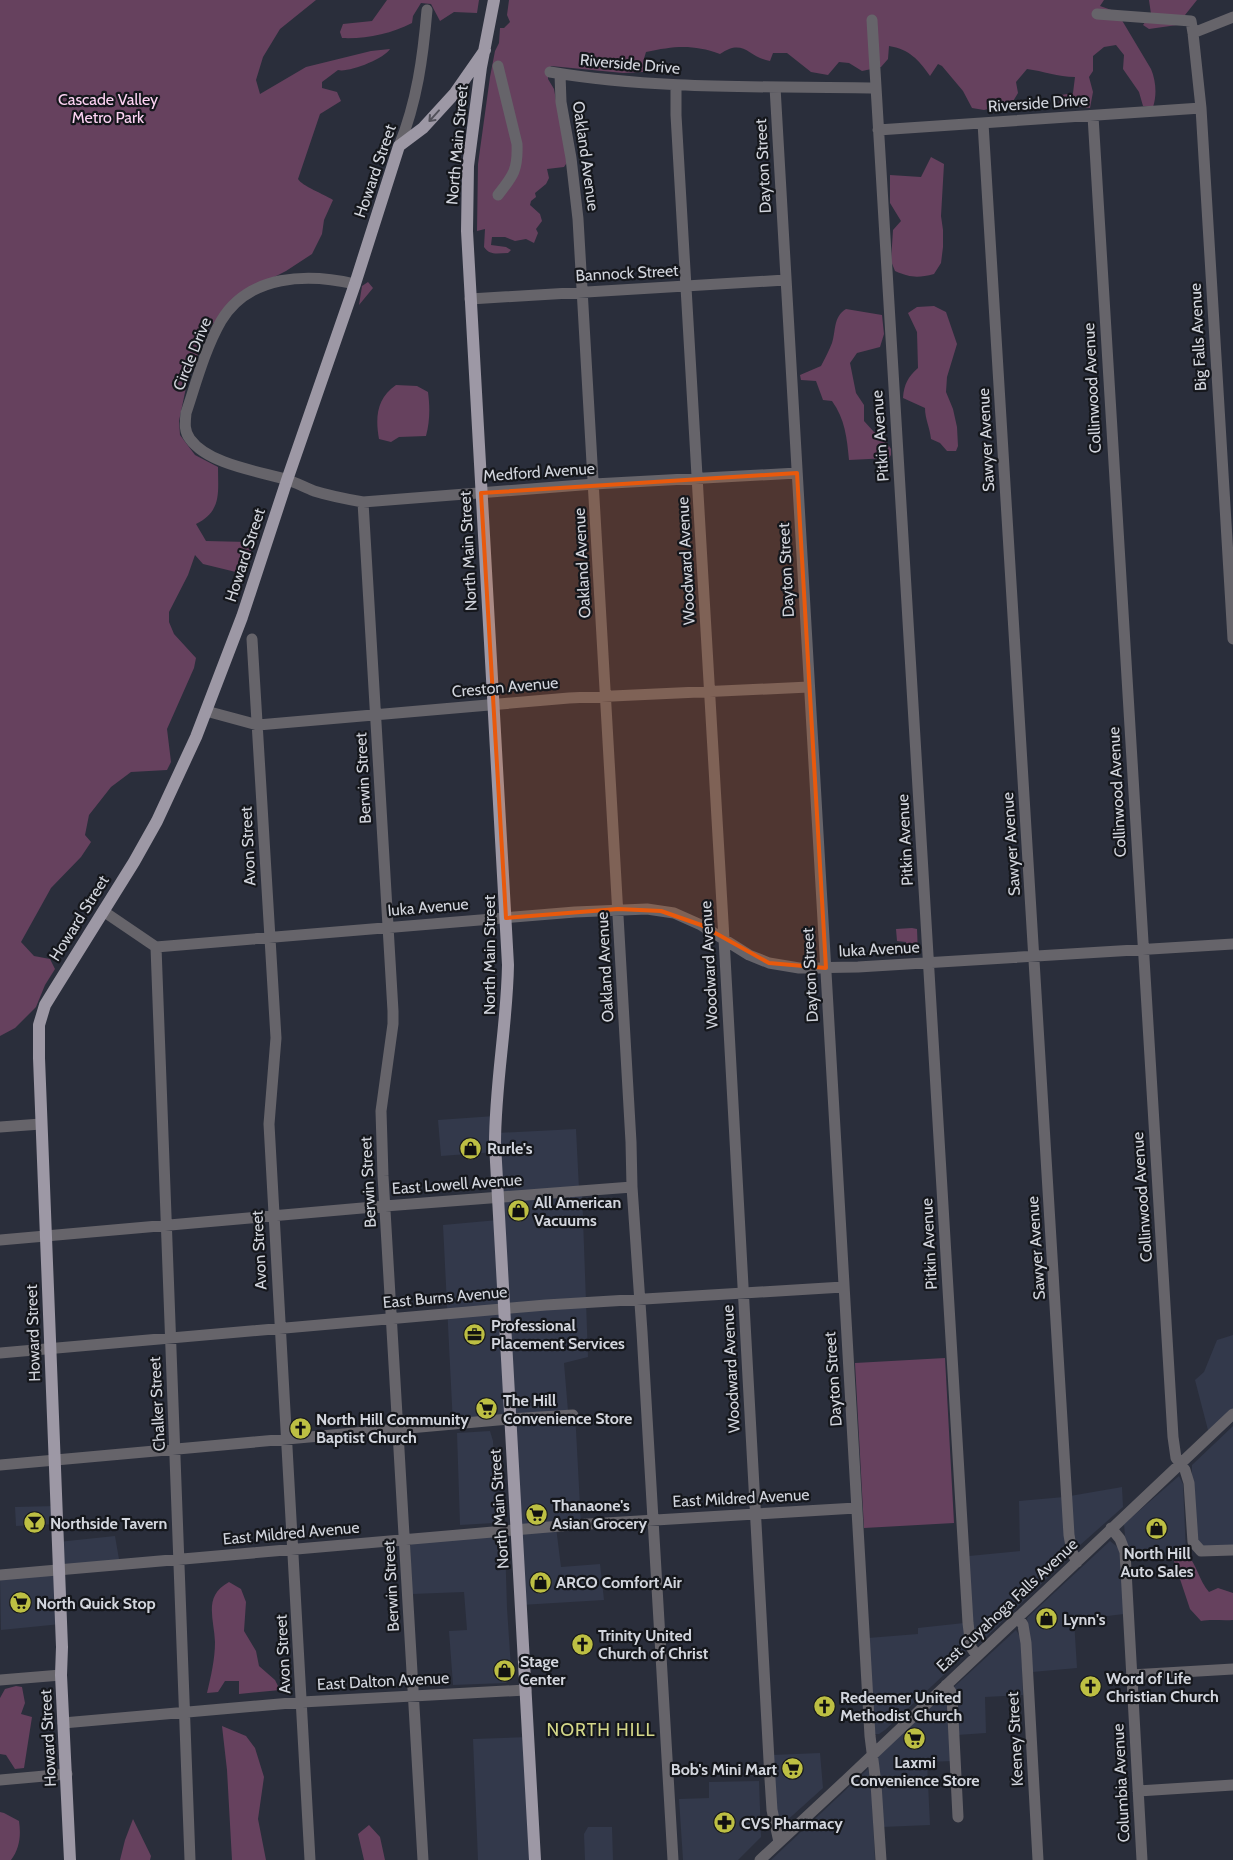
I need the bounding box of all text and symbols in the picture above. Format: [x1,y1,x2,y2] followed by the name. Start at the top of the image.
[579,50,681,78] street label: Riverside Drive
[442,84,472,206] street label: North Main Street
[58,90,158,127] park label: Cascade Valley Metro Park
[987,90,1089,116] street label: Riverside Drive
[569,100,603,212] street label: Oakland Avenue
[428,110,440,123] one-way arrow
[751,118,775,214] street label: Dayton Street
[350,121,400,220] street label: Howard Street
[575,261,680,285] street label: Bannock Street
[1186,283,1210,391] street label: Big Falls Avenue
[169,315,215,393] street label: Circle Drive
[1079,322,1105,454] street label: Collinwood Avenue
[974,388,998,492] street label: Sawyer Avenue
[867,390,893,482] street label: Pitkin Avenue
[483,459,595,485] street label: Medford Avenue
[455,490,481,612] street label: North Main Street
[673,496,699,626] street label: Woodward Avenue
[221,505,269,604] street label: Howard Street
[570,507,594,619] street label: Oakland Avenue
[774,522,798,618] street label: Dayton Street
[451,673,559,701] street label: Creston Avenue
[1104,726,1130,858] street label: Collinwood Avenue
[351,731,375,824] street label: Berwin Street
[998,792,1024,896] street label: Sawyer Avenue
[893,794,917,886] street label: Pitkin Avenue
[236,805,260,886] street label: Avon Street
[45,871,113,964] street label: Howard Street
[387,894,469,920] street label: Iuka Avenue
[480,894,499,1015] street label: North Main Street
[696,900,722,1030] street label: Woodward Avenue
[593,911,617,1023] street label: Oakland Avenue
[798,927,822,1023] street label: Dayton Street
[838,937,920,961] street label: Iuka Avenue
[1128,1131,1156,1263] street label: Collinwood Avenue
[356,1135,380,1228] street label: Berwin Street
[459,1136,483,1160] shop icon: Rurle's
[487,1139,533,1158] place label: Rurle's
[391,1170,523,1198] street label: East Lowell Avenue
[534,1193,621,1230] place label: All American Vacuums
[1023,1196,1049,1300] street label: Sawyer Avenue
[917,1198,941,1290] street label: Pitkin Avenue
[506,1199,530,1223] shop icon: All American Vacuums
[247,1209,271,1290] street label: Avon Street
[382,1282,508,1312] street label: East Burns Avenue
[22,1283,44,1382] street label: Howard Street
[718,1304,744,1434] street label: Woodward Avenue
[491,1316,625,1353] place label: Professional Placement Services
[463,1322,487,1346] office icon: Professional Placement Services
[820,1330,846,1427] street label: Dayton Street
[145,1356,169,1452] street label: Chalker Street
[503,1391,632,1428] place label: The Hill Convenience Store
[475,1397,499,1421] supermarket icon: The Hill Convenience Store
[316,1410,469,1447] place label: North Hill Community Baptist Church
[288,1416,312,1440] church icon: North Hill Community Baptist Church
[485,1448,513,1570] street label: North Main Street
[672,1485,810,1511] street label: East Mildred Avenue
[552,1496,648,1533] place label: Thanaone's Asian Grocery
[524,1502,548,1526] supermarket icon: Thanaone's Asian Grocery
[22,1511,46,1535] bar icon: Northside Tavern
[50,1514,167,1533] place label: Northside Tavern
[1145,1517,1169,1541] shop icon: North Hill Auto Sales
[222,1518,360,1548] street label: East Mildred Avenue
[932,1535,1082,1675] street label: East Cuyahoga Falls Avenue
[379,1539,403,1632] street label: Berwin Street
[1120,1544,1194,1581] place label: North Hill Auto Sales
[528,1570,552,1594] shop icon: ARCO Comfort Air
[556,1573,683,1592] place label: ARCO Comfort Air
[8,1591,32,1615] supermarket icon: North Quick Stop
[36,1594,156,1613] place label: North Quick Stop
[1035,1607,1059,1631] shop icon: Lynn's
[1063,1610,1106,1629] place label: Lynn's
[271,1613,295,1694] street label: Avon Street
[598,1626,709,1663] place label: Trinity United Church of Christ
[570,1632,594,1656] church icon: Trinity United Church of Christ
[520,1652,566,1689] place label: Stage Center
[492,1658,516,1682] shop icon: Stage Center
[316,1668,450,1694] street label: East Dalton Avenue
[1106,1669,1219,1706] place label: Word of Life Christian Church
[1078,1675,1102,1699] church icon: Word of Life Christian Church
[36,1688,60,1787] street label: Howard Street
[840,1688,962,1725] place label: Redeemer United Methodist Church
[1003,1691,1027,1787] street label: Keeney Street
[812,1694,836,1718] church icon: Redeemer United Methodist Church
[547,1719,655,1741] district label: NORTH HILL
[1108,1723,1134,1843] street label: Columbia Avenue
[903,1726,927,1750] supermarket icon: Laxmi Convenience Store
[850,1753,980,1790] place label: Laxmi Convenience Store
[781,1757,805,1781] supermarket icon: Bob's Mini Mart
[671,1760,777,1779] place label: Bob's Mini Mart
[713,1811,737,1835] pharmacy icon: CVS Pharmacy
[741,1814,843,1833] place label: CVS Pharmacy

